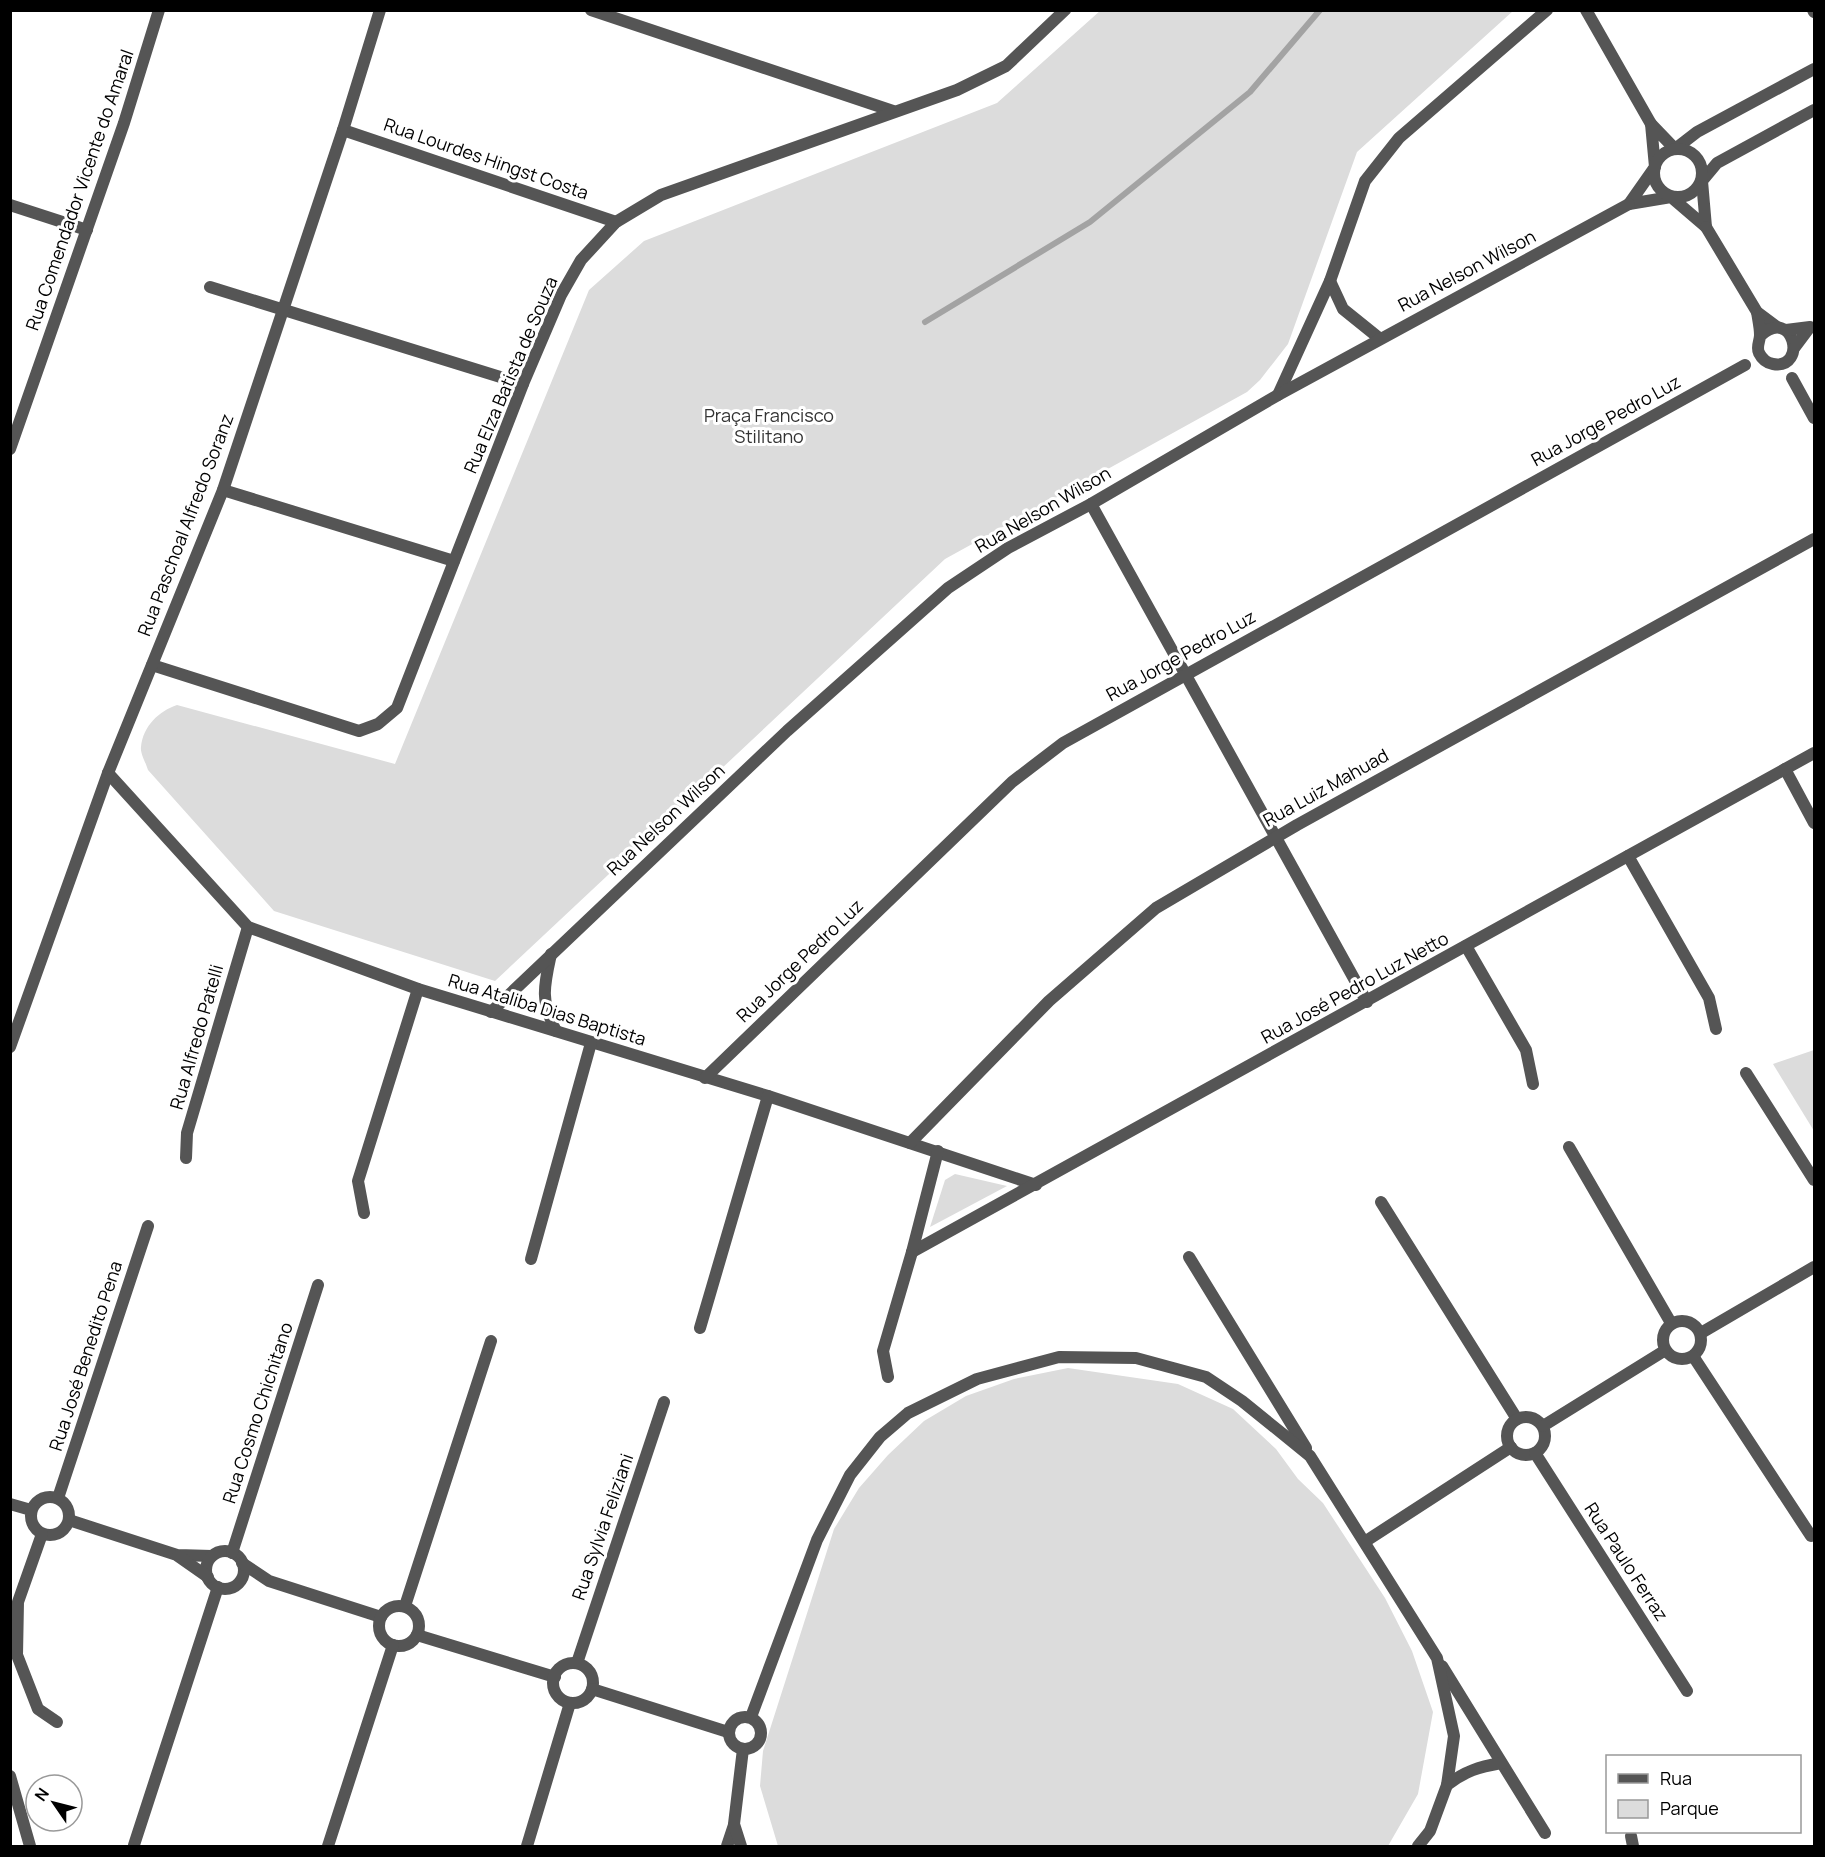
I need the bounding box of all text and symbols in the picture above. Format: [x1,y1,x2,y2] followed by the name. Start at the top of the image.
[20,46,139,333] street label: Rua Comendador Vicente do Amaral
[381,112,592,204] street label: Rua Lourdes Hingst Costa
[1393,224,1540,317] street label: Rua Nelson Wilson
[458,273,562,477] street label: Rua Elza Batista de Souza
[1526,369,1685,471] street label: Rua Jorge Pedro Luz
[704,403,834,448] park label: Praça Francisco Stilitano
[131,410,239,639] street label: Rua Paschoal Alfredo Soranz
[970,461,1115,558] street label: Rua Nelson Wilson
[1101,604,1260,706] street label: Rua Jorge Pedro Luz
[1258,743,1393,832] street label: Rua Luiz Mahuad
[601,758,729,880] street label: Rua Nelson Wilson
[731,893,868,1027] street label: Rua Jorge Pedro Luz
[1257,926,1452,1049] street label: Rua José Pedro Luz Netto
[164,961,228,1112] street label: Rua Alfredo Patelli
[445,968,649,1051] street label: Rua Ataliba Dias Baptista
[43,1258,127,1454] street label: Rua José Benedito Pena
[216,1319,298,1506] street label: Rua Cosmo Chichitano
[566,1450,638,1603] street label: Rua Sylvia Feliziani
[1580,1498,1674,1625] street label: Rua Paulo Ferraz
[1606,1755,1801,1833] legend
[1660,1766,1692,1790] text: Rua
[24,1773,84,1833] north arrow
[29,1783,54,1805] text: N
[1660,1796,1719,1820] text: Parque

